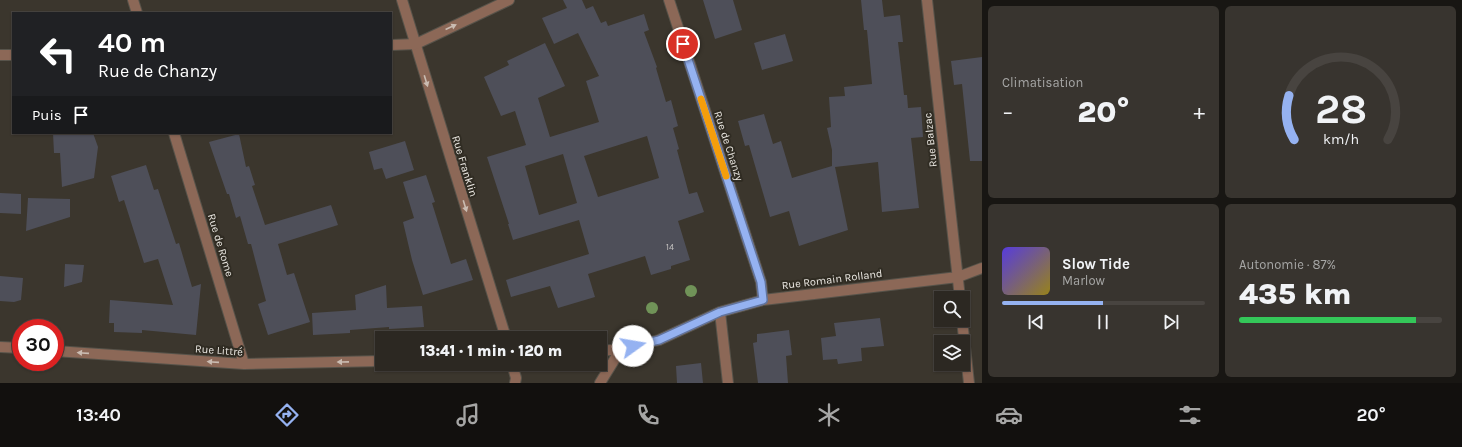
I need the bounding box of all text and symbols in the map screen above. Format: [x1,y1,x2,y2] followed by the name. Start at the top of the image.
[446,24,457,30] one-way arrow
[98,26,166,59] text: 40 m
[666,27,700,61] pin
[32,28,84,80] icon: left
[672,33,694,55] icon: arrive
[98,60,217,82] text: Rue de Chanzy
[1002,75,1083,90] text: Climatisation
[423,76,429,88] one-way arrow
[1314,85,1367,133] text: 28
[1077,94,1130,130] text: 20°
[1002,99,1014,125] text: −
[1193,99,1205,125] text: +
[70,104,92,126] icon: arrive
[32,106,62,124] text: Puis
[711,109,746,183] street label: Rue de Chanzy
[921,112,940,168] street label: Rue Balzac
[1322,130,1359,147] text: km/h
[449,134,480,198] street label: Rue Franklin
[462,200,468,212] one-way arrow
[205,212,236,279] street label: Rue de Rome
[666,242,674,252] house number: 14
[1062,255,1130,273] text: Slow Tide
[1239,257,1336,272] text: Autonomie · 87%
[781,267,883,292] street label: Rue Romain Rolland
[1062,273,1105,288] text: Marlow
[1239,276,1351,312] text: 435 km
[934,291,970,371] map controls
[934,291,970,327] button: search
[1025,311,1047,333] icon: previous
[1092,311,1114,333] icon: pause
[1160,311,1182,333] icon: next
[12,319,64,371] speed limit sign: 30
[612,325,654,367] position arrow
[934,335,970,371] button: layers
[195,342,244,359] street label: Rue Littré
[420,342,562,360] text: 13:41 · 1 min · 120 m
[77,349,89,356] one-way arrow
[207,358,219,365] one-way arrow
[336,359,349,365] one-way arrow
[273,401,301,429] icon: directions
[454,401,482,429] icon: music
[634,401,662,429] icon: phone
[815,401,843,429] icon: climate
[995,401,1023,429] icon: car
[1176,401,1204,429] icon: filters
[76,404,121,426] text: 13:40
[1356,404,1386,426] text: 20°

